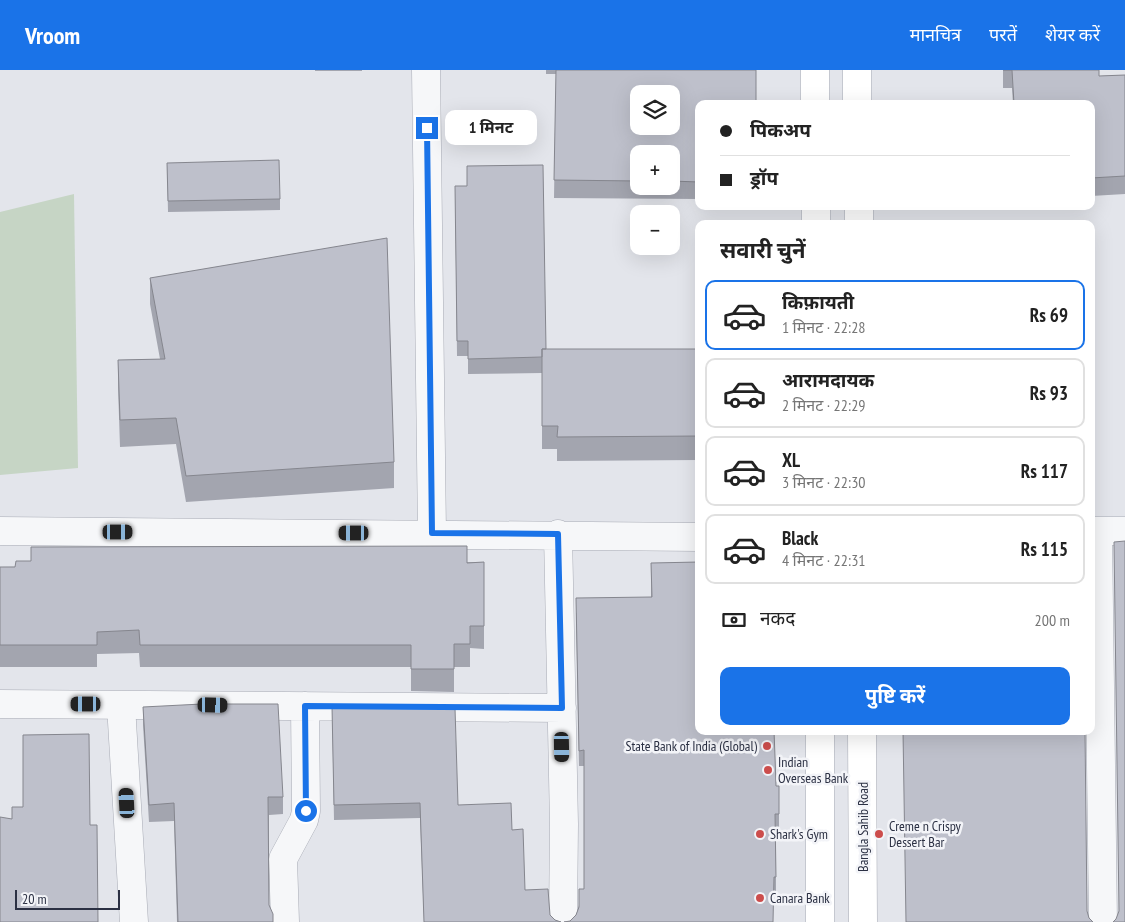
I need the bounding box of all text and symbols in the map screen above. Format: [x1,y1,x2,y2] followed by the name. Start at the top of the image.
[25,20,80,51] text: Vroom
[910,23,961,46] text: मानचित्र
[989,23,1017,46] text: परतें
[1045,23,1100,46] text: शेयर करें
[630,85,680,255] map controls
[630,85,680,135] button: layers
[444,110,537,146] callout: 1 मिनट
[416,117,438,139] route end
[469,117,513,137] text: 1 मिनट
[750,118,811,142] text: पिकअप
[630,145,680,195] button: +
[750,166,778,190] text: ड्रॉप
[630,205,680,255] button: −
[720,236,805,264] text: सवारी चुनें
[782,290,854,314] text: किफ़ायती
[722,293,767,338] icon: car
[1030,303,1068,327] text: Rs 69
[782,317,866,337] text: 1 मिनट · 22:28
[782,368,874,392] text: आरामदायक
[722,371,767,416] icon: car
[1030,381,1068,405] text: Rs 93
[782,395,866,415] text: 2 मिनट · 22:29
[782,448,800,472] text: XL
[722,449,767,494] icon: car
[1021,459,1068,483] text: Rs 117
[782,472,866,492] text: 3 मिनट · 22:30
[103,525,133,540] car
[339,526,369,541] car
[782,526,818,550] text: Black
[722,527,767,572] icon: car
[1021,537,1068,561] text: Rs 115
[782,550,866,570] text: 4 मिनट · 22:31
[720,606,748,634] icon: cash
[760,606,795,630] text: नकद
[1035,610,1070,630] text: 200 m
[720,667,1070,725] button: पुष्टि करें
[71,697,101,712] car
[197,697,228,713] car
[554,732,569,762] car
[625,737,758,755] place label: State Bank of India (Global)
[761,740,773,752] marker: State Bank of India (Global)
[778,753,849,787] place label: Indian Overseas Bank
[762,764,774,776] marker: Indian Overseas Bank
[854,782,872,872] street label: Bangla Sahib Road
[118,788,135,818] car
[295,800,317,822] route start
[889,817,962,851] place label: Creme n Crispy Dessert Bar
[770,825,828,843] place label: Shark's Gym
[754,828,766,840] marker: Shark's Gym
[873,828,885,840] marker: Creme n Crispy Dessert Bar
[15,887,120,910] scale bar
[770,889,830,907] place label: Canara Bank
[22,890,47,908] text: 20 m
[754,892,766,904] marker: Canara Bank

